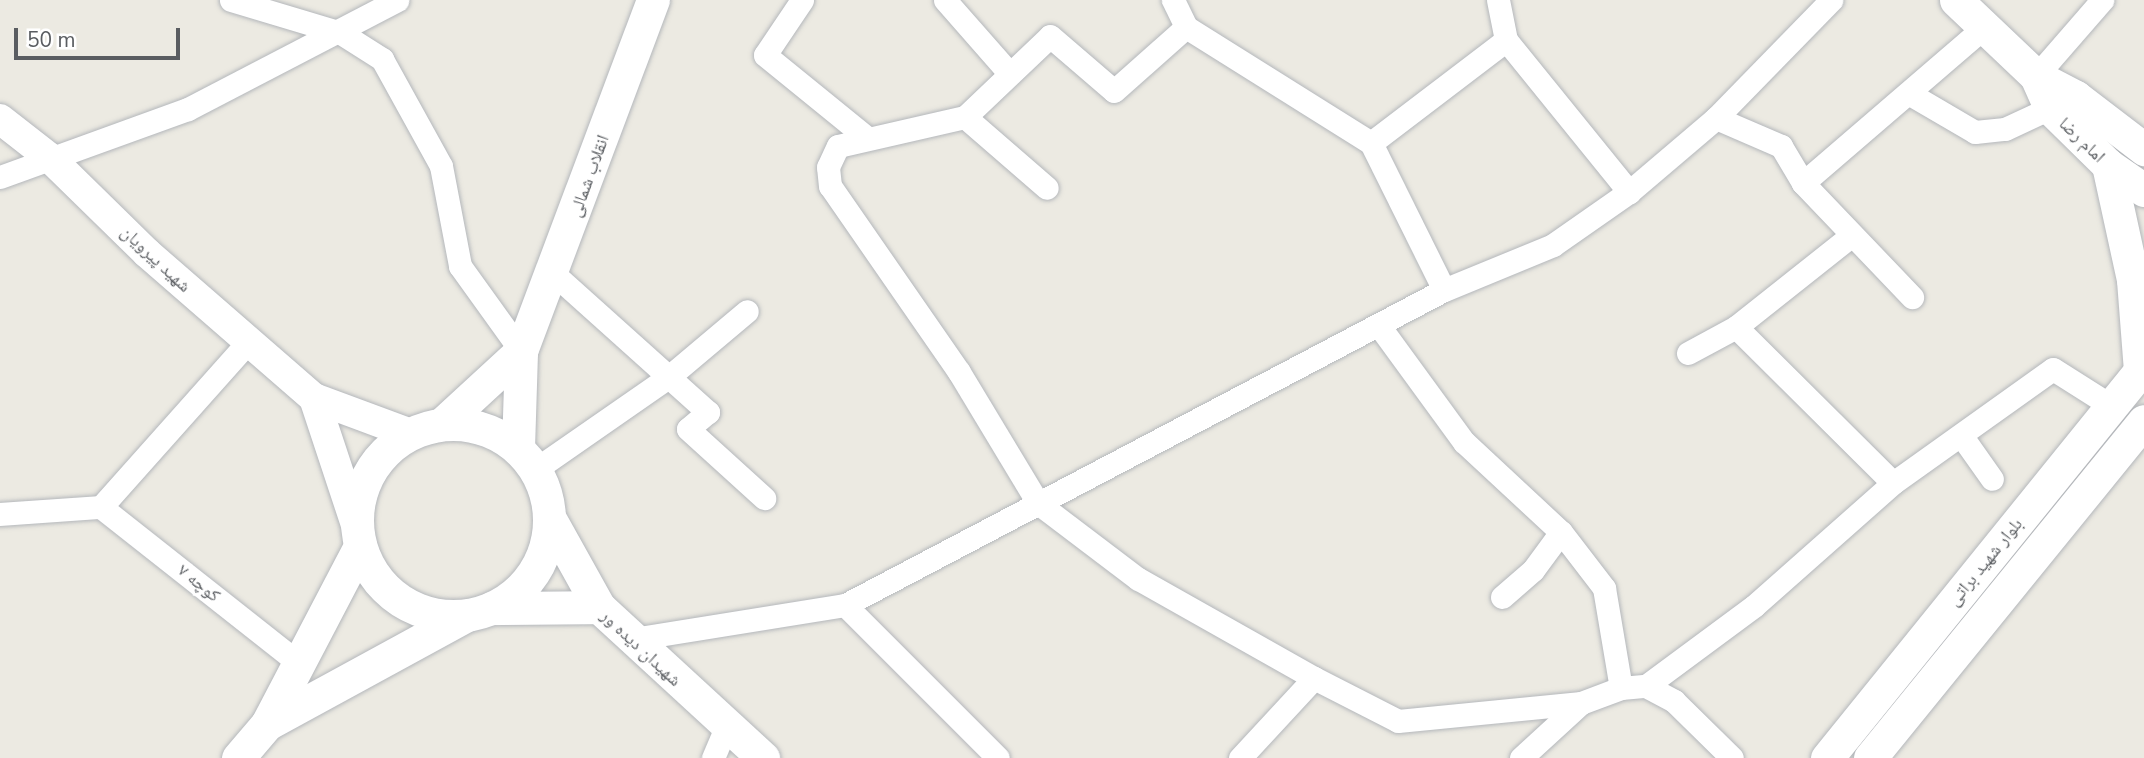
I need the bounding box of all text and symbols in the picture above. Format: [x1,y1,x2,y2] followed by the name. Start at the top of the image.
[18,14,184,58] scale bar
[27,26,76,54] text: 50 m
[2054,113,2110,167] street label: امام رضا
[564,132,614,220] street label: انقلاب شمالی
[116,221,196,297] street label: شهید پیرویان
[1943,514,2027,610] street label: بلوار شهید براتی
[173,559,225,607] street label: کوچه ۷
[596,605,686,691] street label: شهیدان دیده ور

